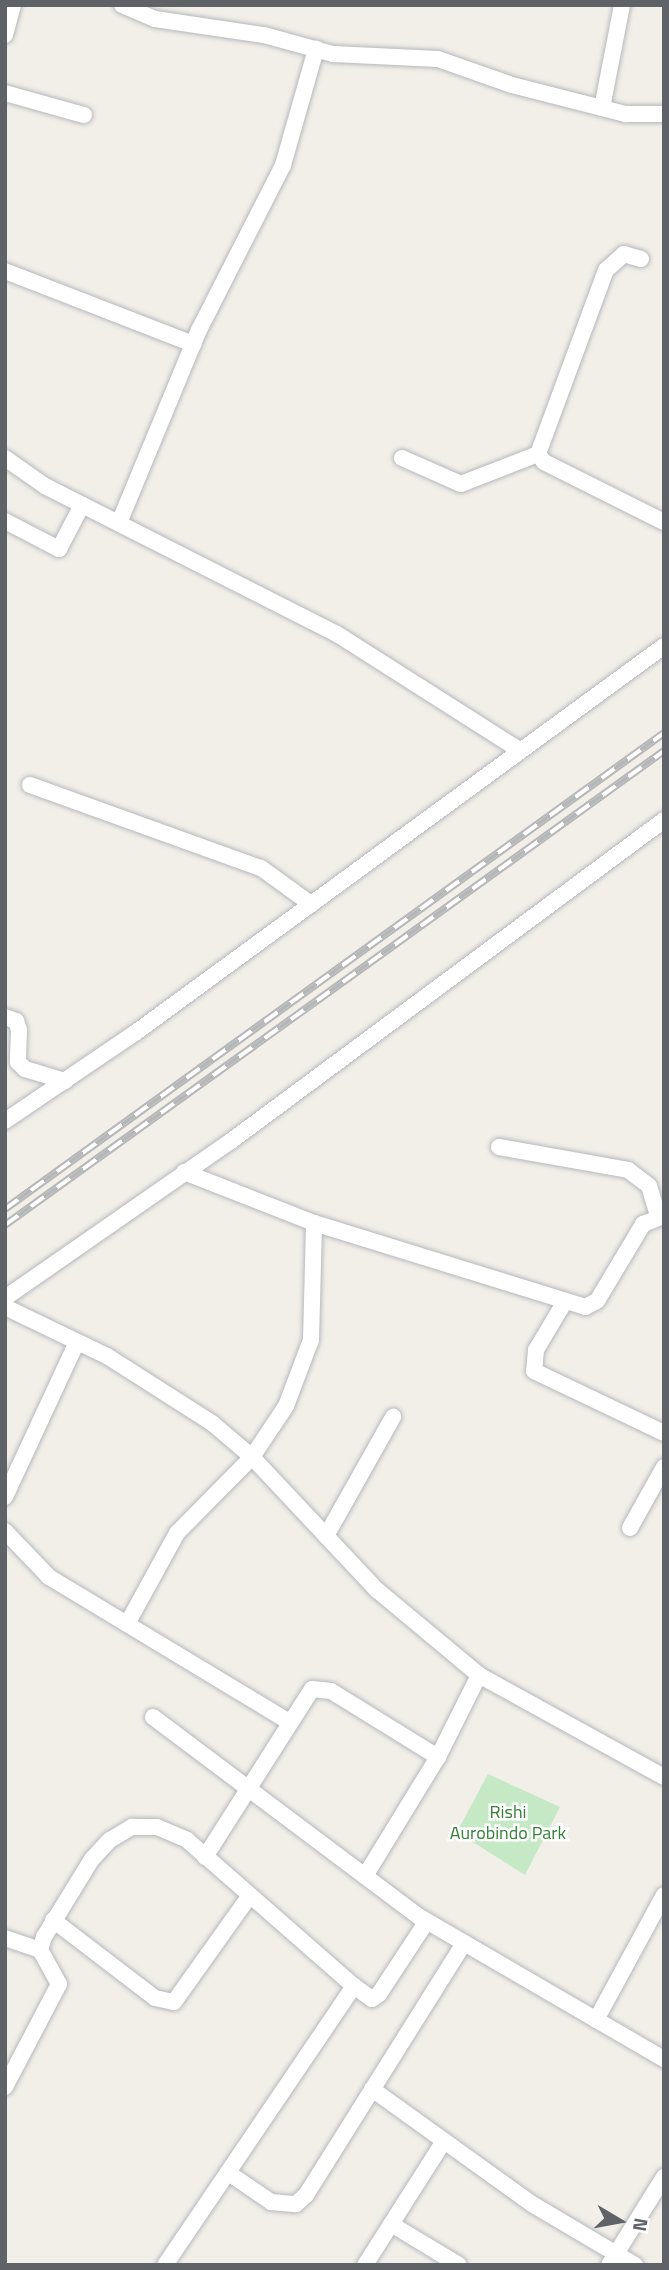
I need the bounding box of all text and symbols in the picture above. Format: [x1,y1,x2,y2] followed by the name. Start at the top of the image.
[450,1802,566,1844] park label: Rishi Aurobindo Park
[585,2186,655,2256] north arrow
[626,2216,657,2234] text: N

